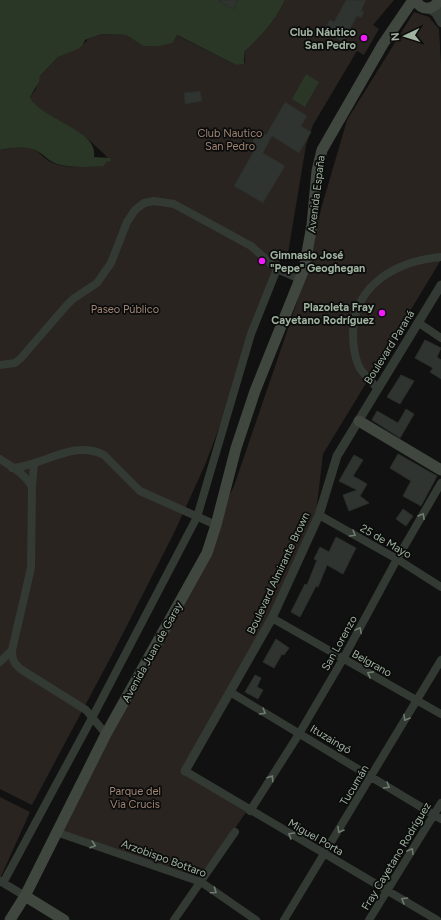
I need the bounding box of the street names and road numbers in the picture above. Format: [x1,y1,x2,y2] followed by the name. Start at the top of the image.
[305,155,328,234] street label: Avenida España
[362,308,417,387] street label: Boulevard Paraná
[244,510,312,636] street label: Boulevard Almirante Brown
[358,521,414,561] street label: 25 de Mayo
[119,600,186,705] street label: Avenida Juan de Garay
[319,613,360,673] street label: San Lorenzo
[350,647,394,680] street label: Belgrano
[308,722,354,757] street label: Ituzaingó
[337,763,372,808] street label: Tucumán
[359,800,434,913] street label: Fray Cayetano Rodríguez
[286,816,346,858] street label: Miguel Porta
[119,837,208,880] street label: Arzobispo Bottaro

